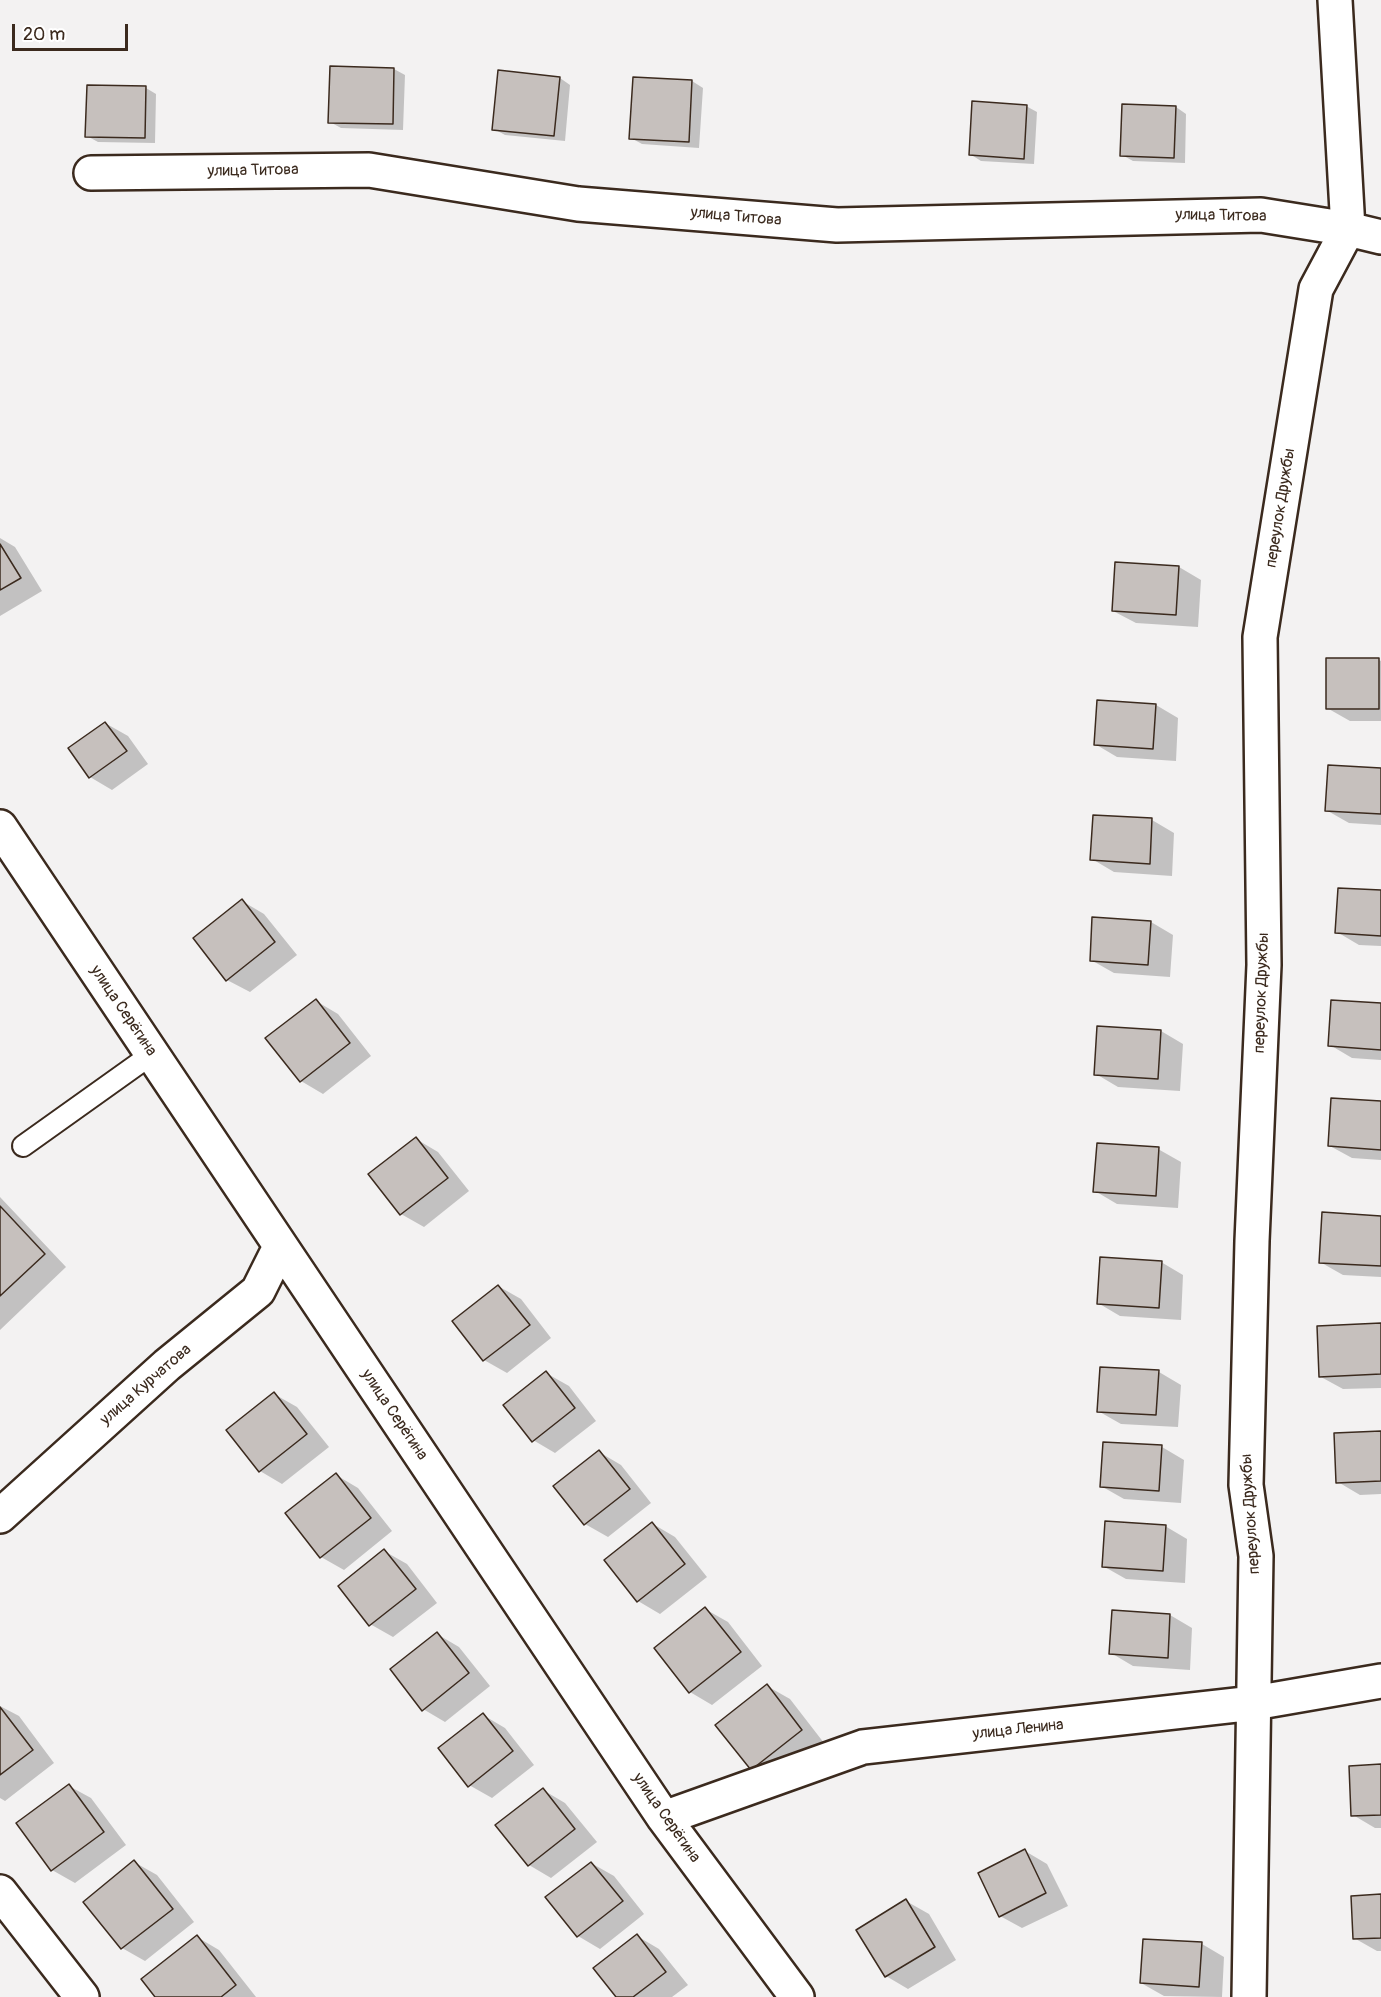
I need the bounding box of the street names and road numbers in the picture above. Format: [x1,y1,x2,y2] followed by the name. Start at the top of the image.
[207,161,299,181] street label: улица Титова
[690,203,782,231] street label: улица Титова
[1175,206,1267,226] street label: улица Титова
[1262,447,1300,569] street label: переулок Дружбы
[1250,932,1274,1054] street label: переулок Дружбы
[86,962,160,1060] street label: улица Серёгина
[97,1340,195,1430] street label: улица Курчатова
[357,1366,431,1464] street label: улица Серёгина
[1237,1453,1265,1575] street label: переулок Дружбы
[972,1716,1064,1744] street label: улица Ленина
[628,1769,704,1867] street label: улица Серёгина

